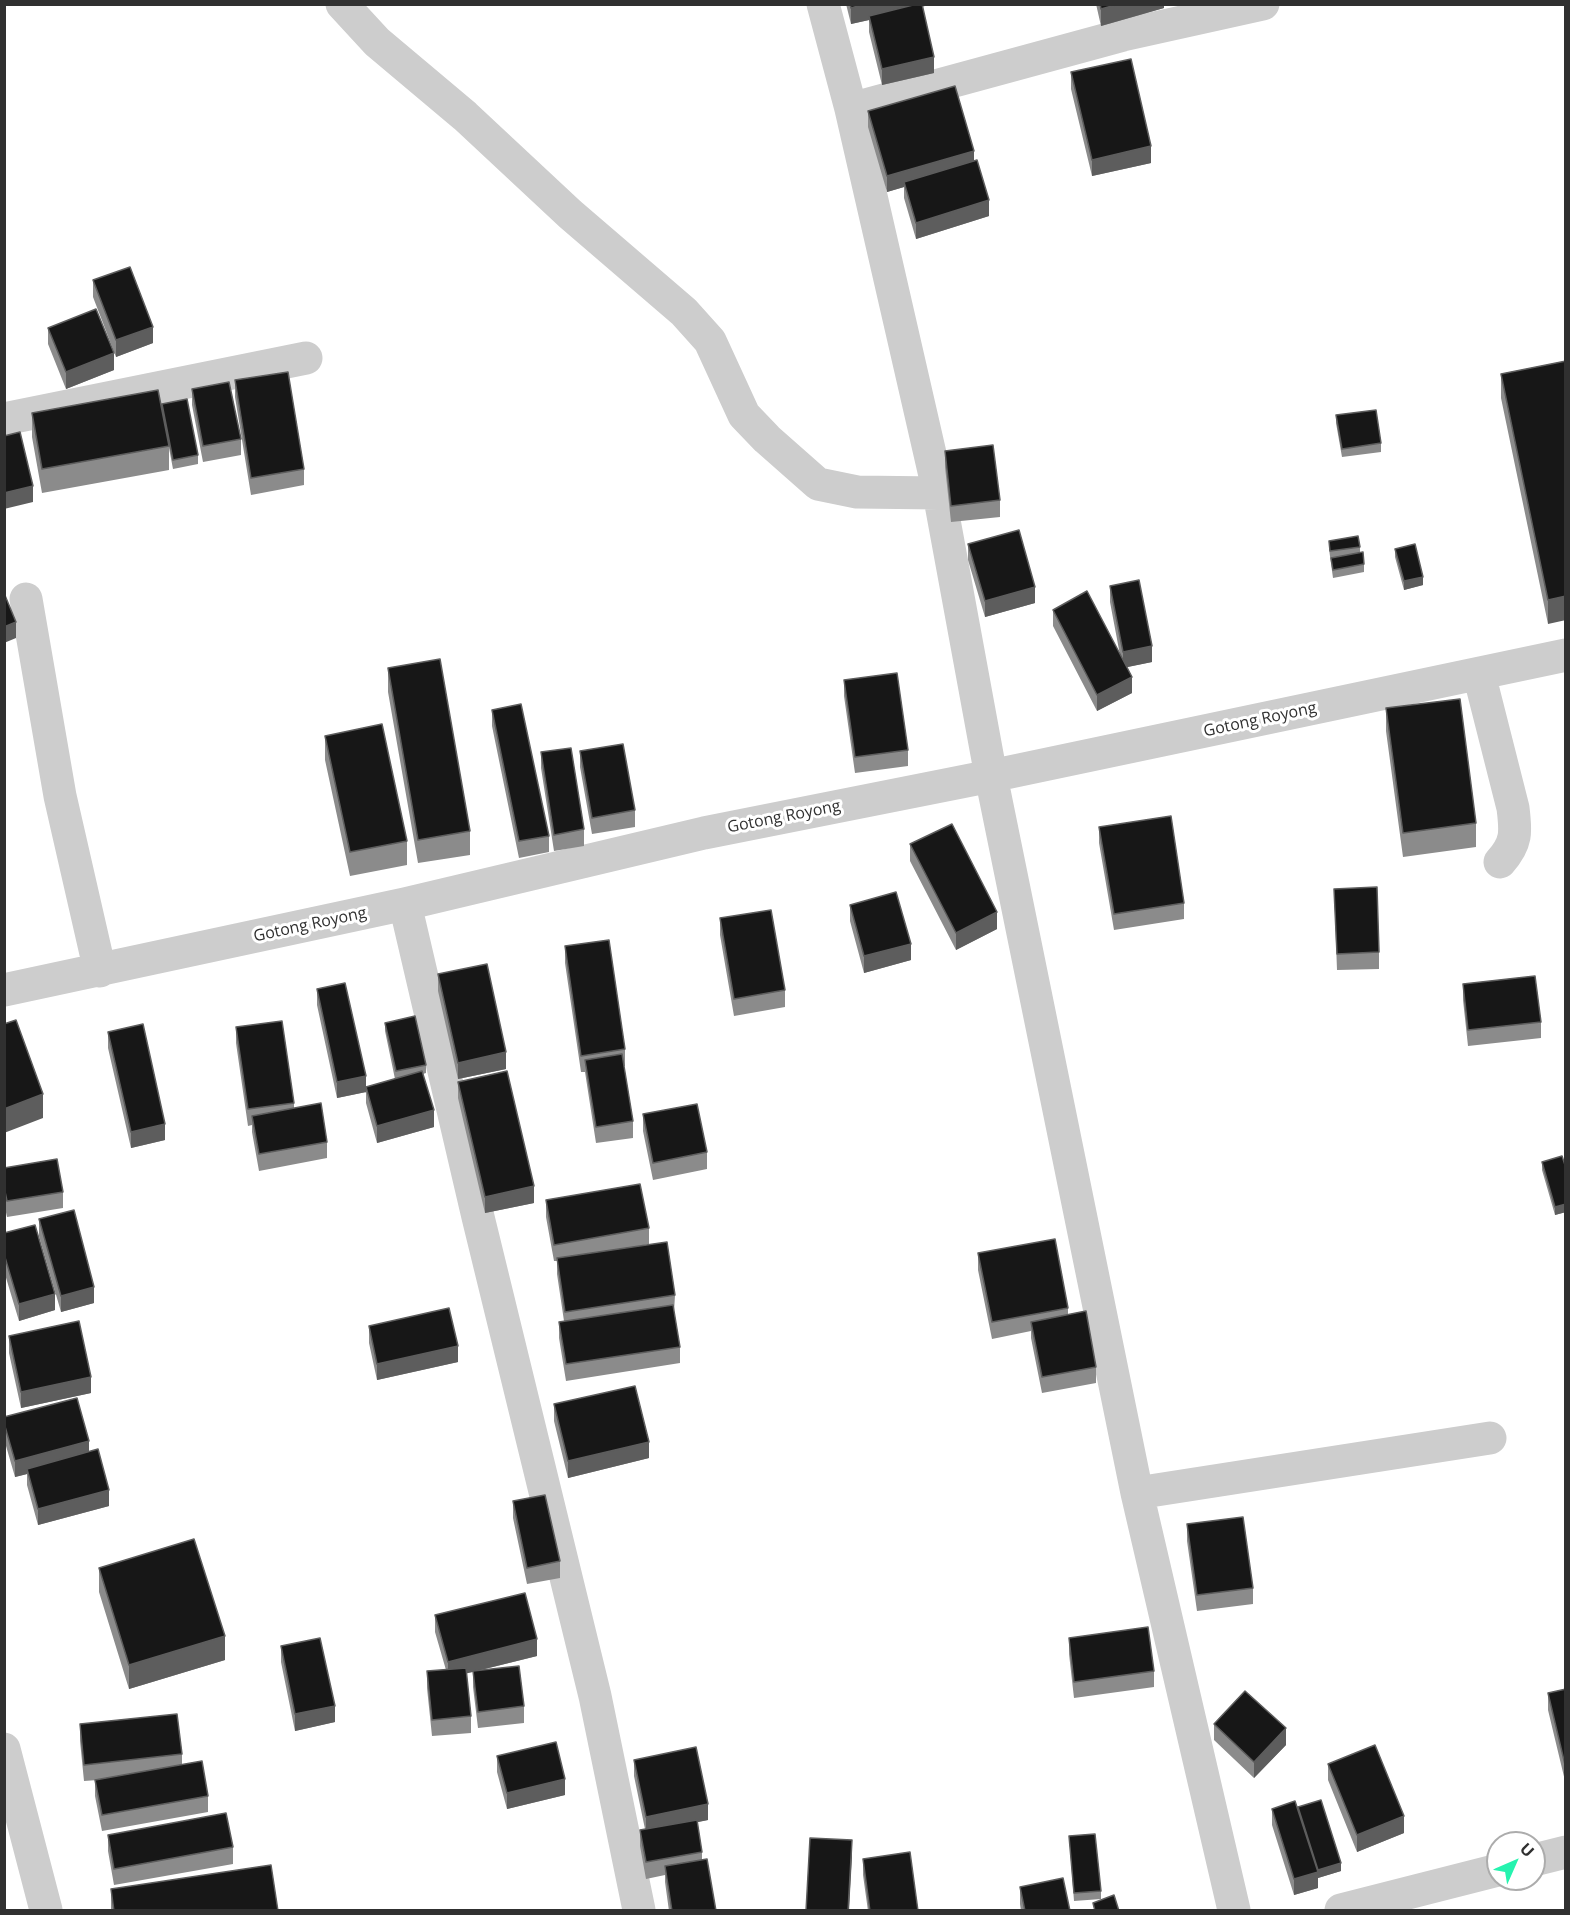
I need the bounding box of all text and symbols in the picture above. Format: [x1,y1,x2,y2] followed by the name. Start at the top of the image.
[1202,699,1318,741] street label: Gotong Royong
[726,797,842,837] street label: Gotong Royong
[252,904,368,946] street label: Gotong Royong
[1486,1831,1546,1891] north arrow
[1515,1838,1539,1862] text: U

